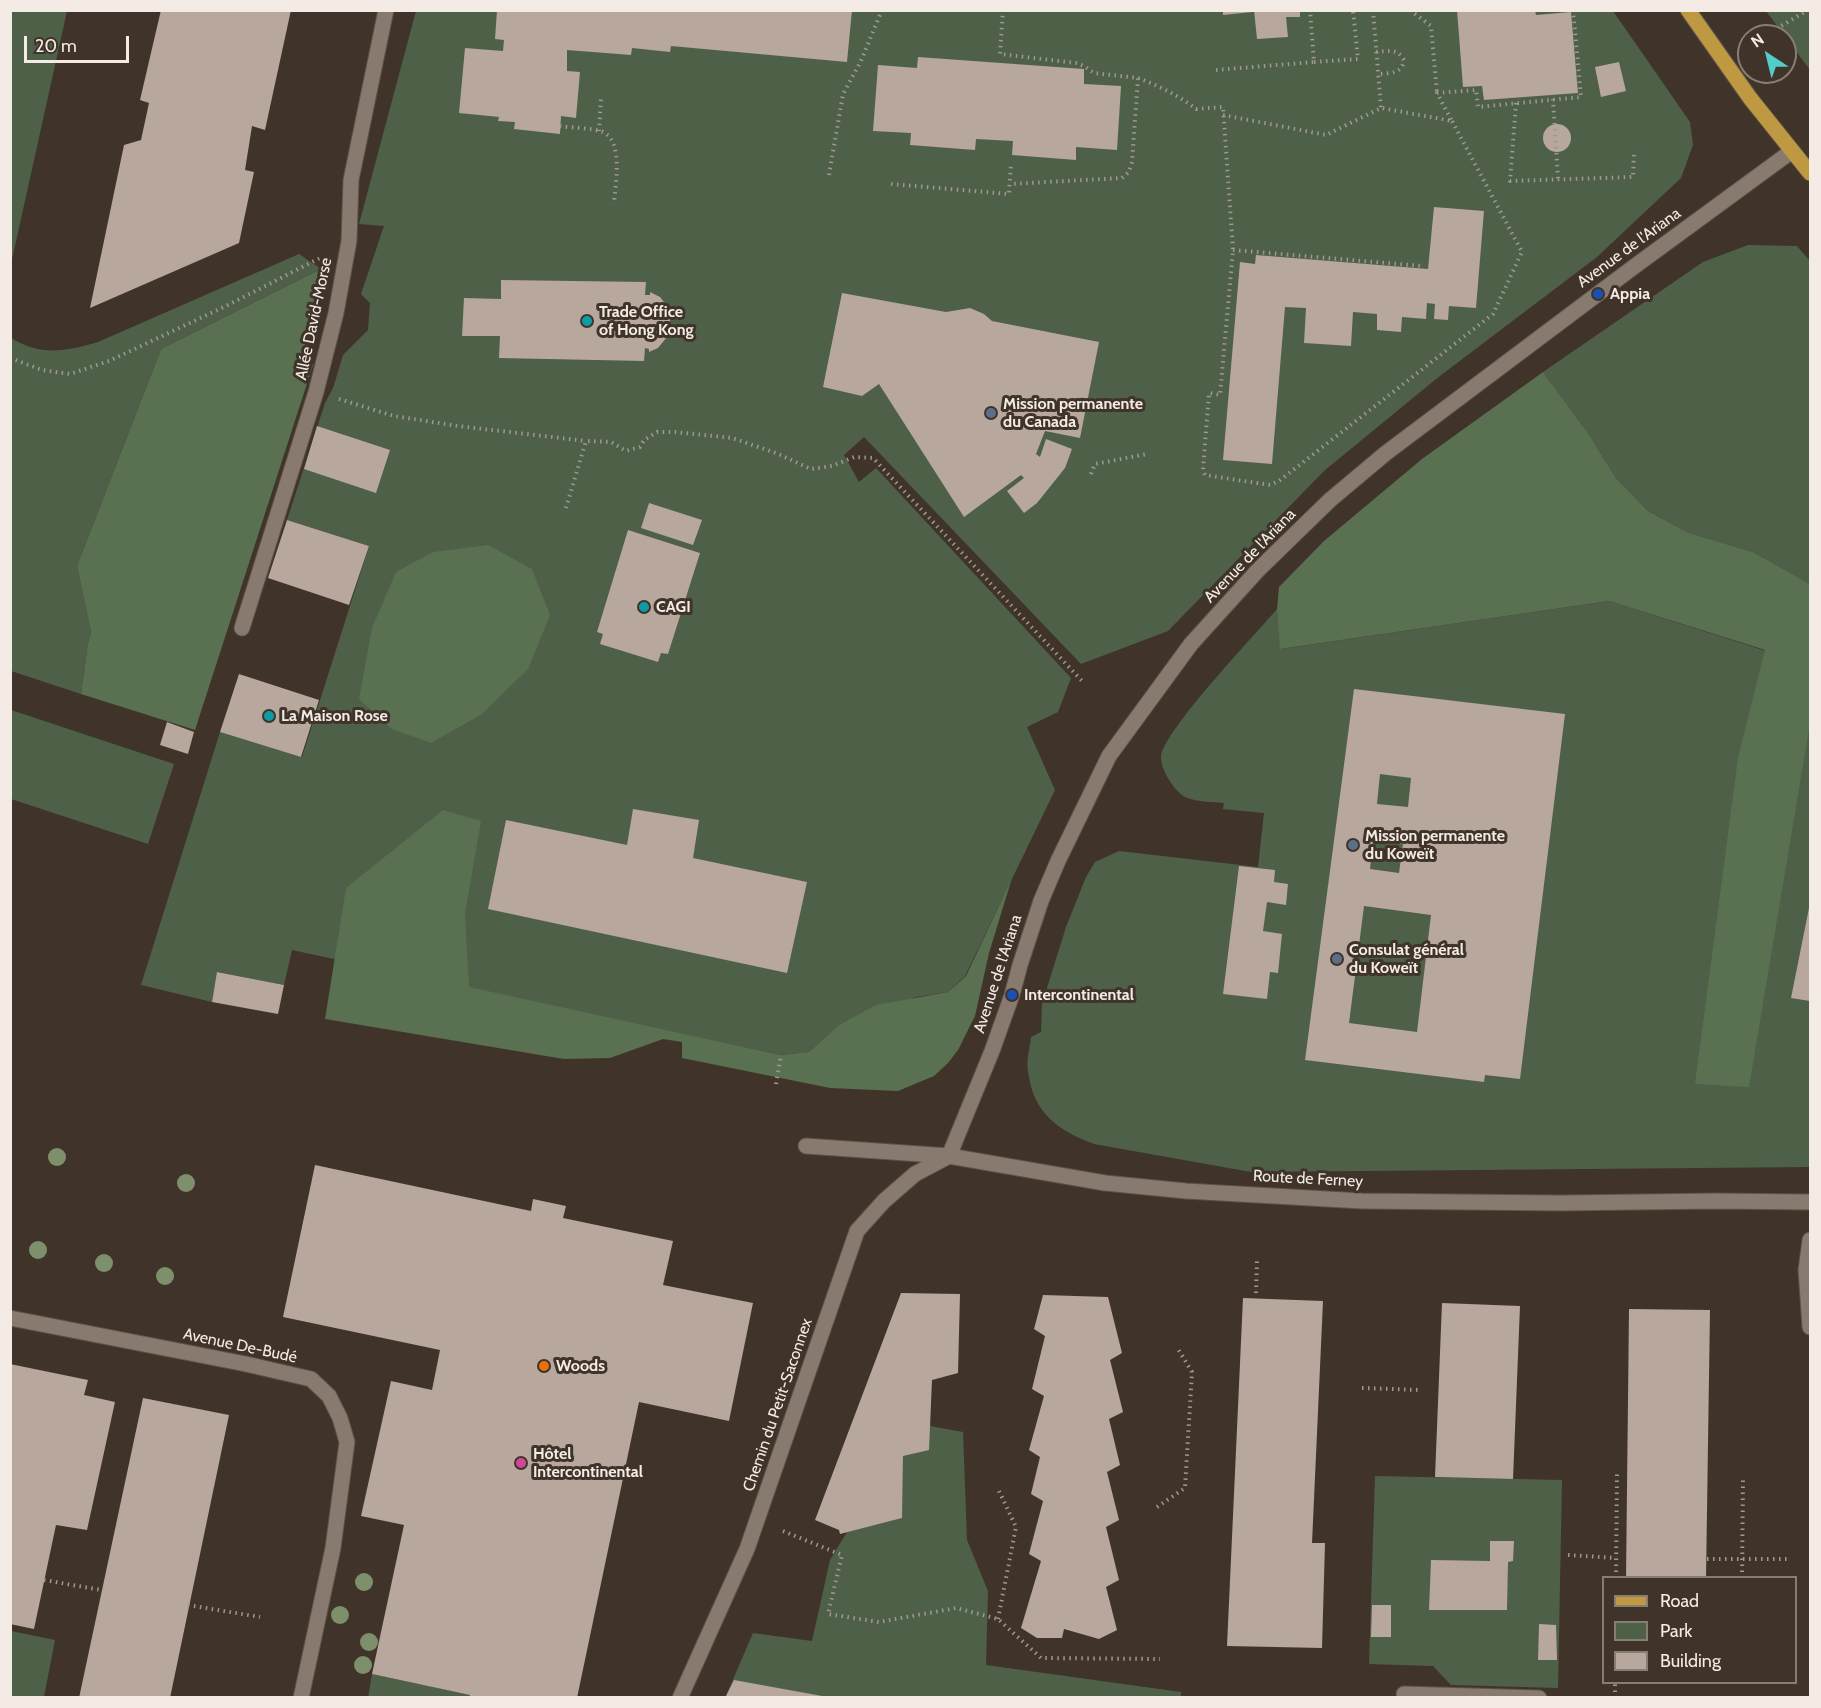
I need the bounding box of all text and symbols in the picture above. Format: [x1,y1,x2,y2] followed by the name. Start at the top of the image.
[27,24,132,62] scale bar
[1737,24,1797,84] north arrow
[1747,29,1768,52] text: N
[35,35,77,57] text: 20 m
[1573,204,1685,292] street label: Avenue de l'Ariana
[292,256,336,382] street label: Allée David-Morse
[1610,284,1650,304] place label: Appia
[1591,287,1605,301] marker: Appia
[599,302,694,340] place label: Trade Office of Hong Kong
[580,314,594,328] marker: Trade Office of Hong Kong
[1003,394,1143,432] place label: Mission permanente du Canada
[984,406,998,420] marker: Mission permanente du Canada
[1200,505,1300,607] street label: Avenue de l'Ariana
[656,597,691,617] place label: CAGI
[637,600,651,614] marker: CAGI
[281,706,388,726] place label: La Maison Rose
[262,709,276,723] marker: La Maison Rose
[1365,826,1505,864] place label: Mission permanente du Koweït
[1346,838,1360,852] marker: Mission permanente du Koweït
[970,912,1026,1036] street label: Avenue de l'Ariana
[1349,940,1464,978] place label: Consulat général du Koweït
[1330,952,1344,966] marker: Consulat général du Koweït
[1024,985,1134,1005] place label: Intercontinental
[1005,988,1019,1002] marker: Intercontinental
[1252,1167,1364,1191] street label: Route de Ferney
[739,1316,817,1494] street label: Chemin du Petit-Saconnex
[181,1325,299,1367] street label: Avenue De-Budé
[556,1356,605,1376] place label: Woods
[537,1359,551,1373] marker: Woods
[533,1444,643,1482] place label: Hôtel Intercontinental
[514,1456,528,1470] marker: Hôtel Intercontinental
[1602,1576,1797,1684] legend
[1660,1590,1699,1612] text: Road
[1660,1620,1692,1642] text: Park
[1660,1650,1721,1672] text: Building

